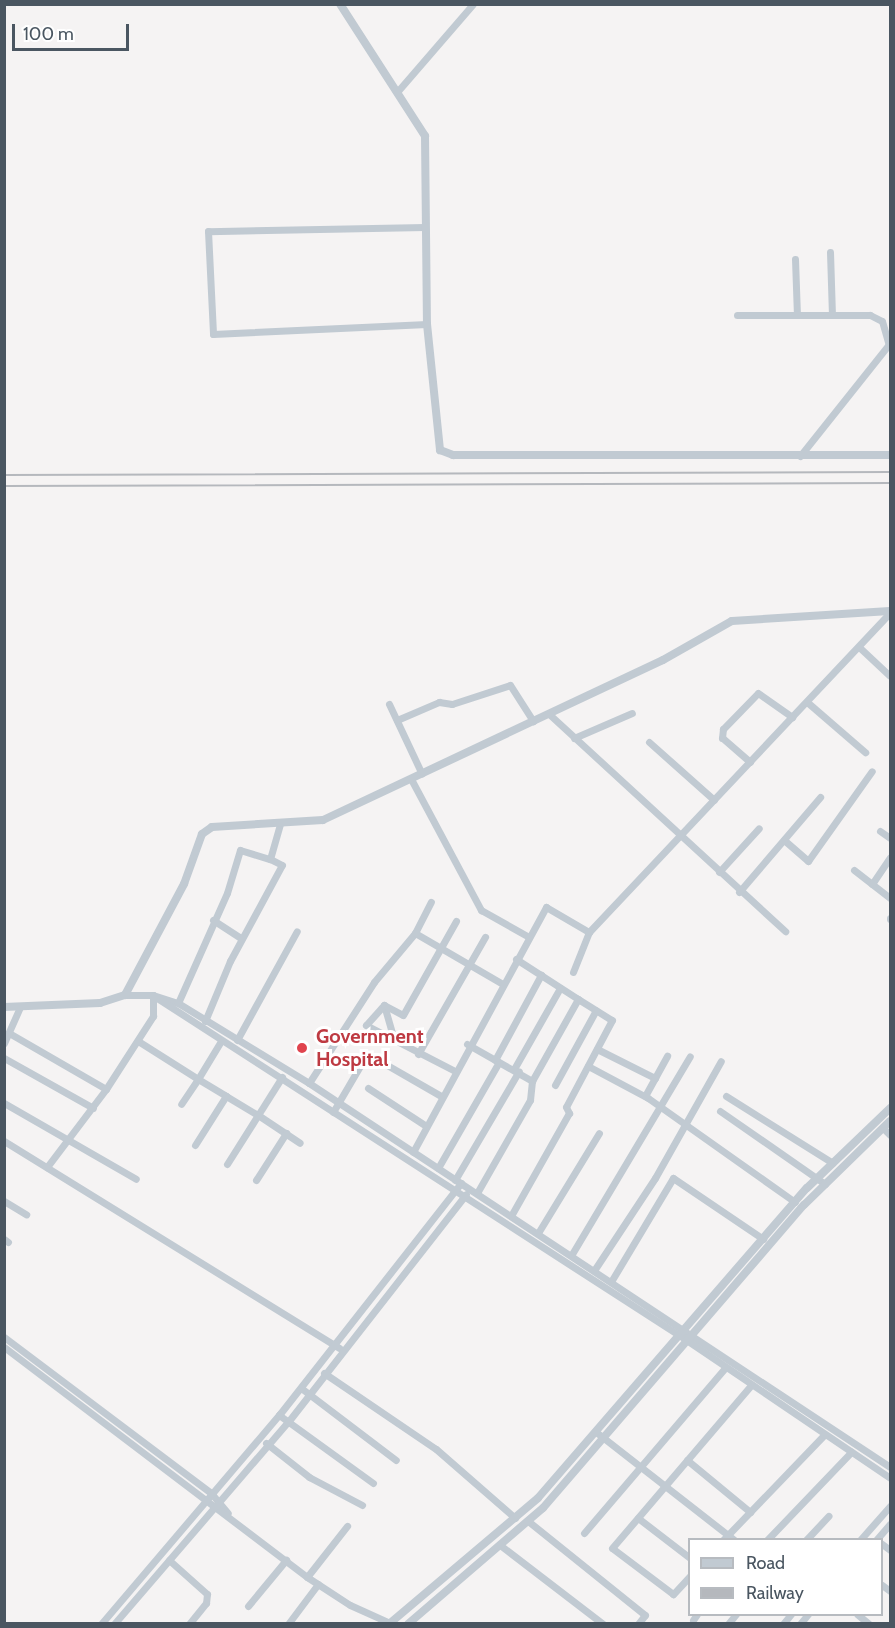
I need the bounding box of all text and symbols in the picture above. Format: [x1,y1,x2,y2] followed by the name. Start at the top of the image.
[15,12,132,50] scale bar
[23,23,74,45] text: 100 m
[316,1024,424,1071] place label: Government Hospital
[293,1039,311,1057] marker: Government Hospital
[688,1538,883,1616] legend
[746,1552,785,1574] text: Road
[746,1582,804,1604] text: Railway

